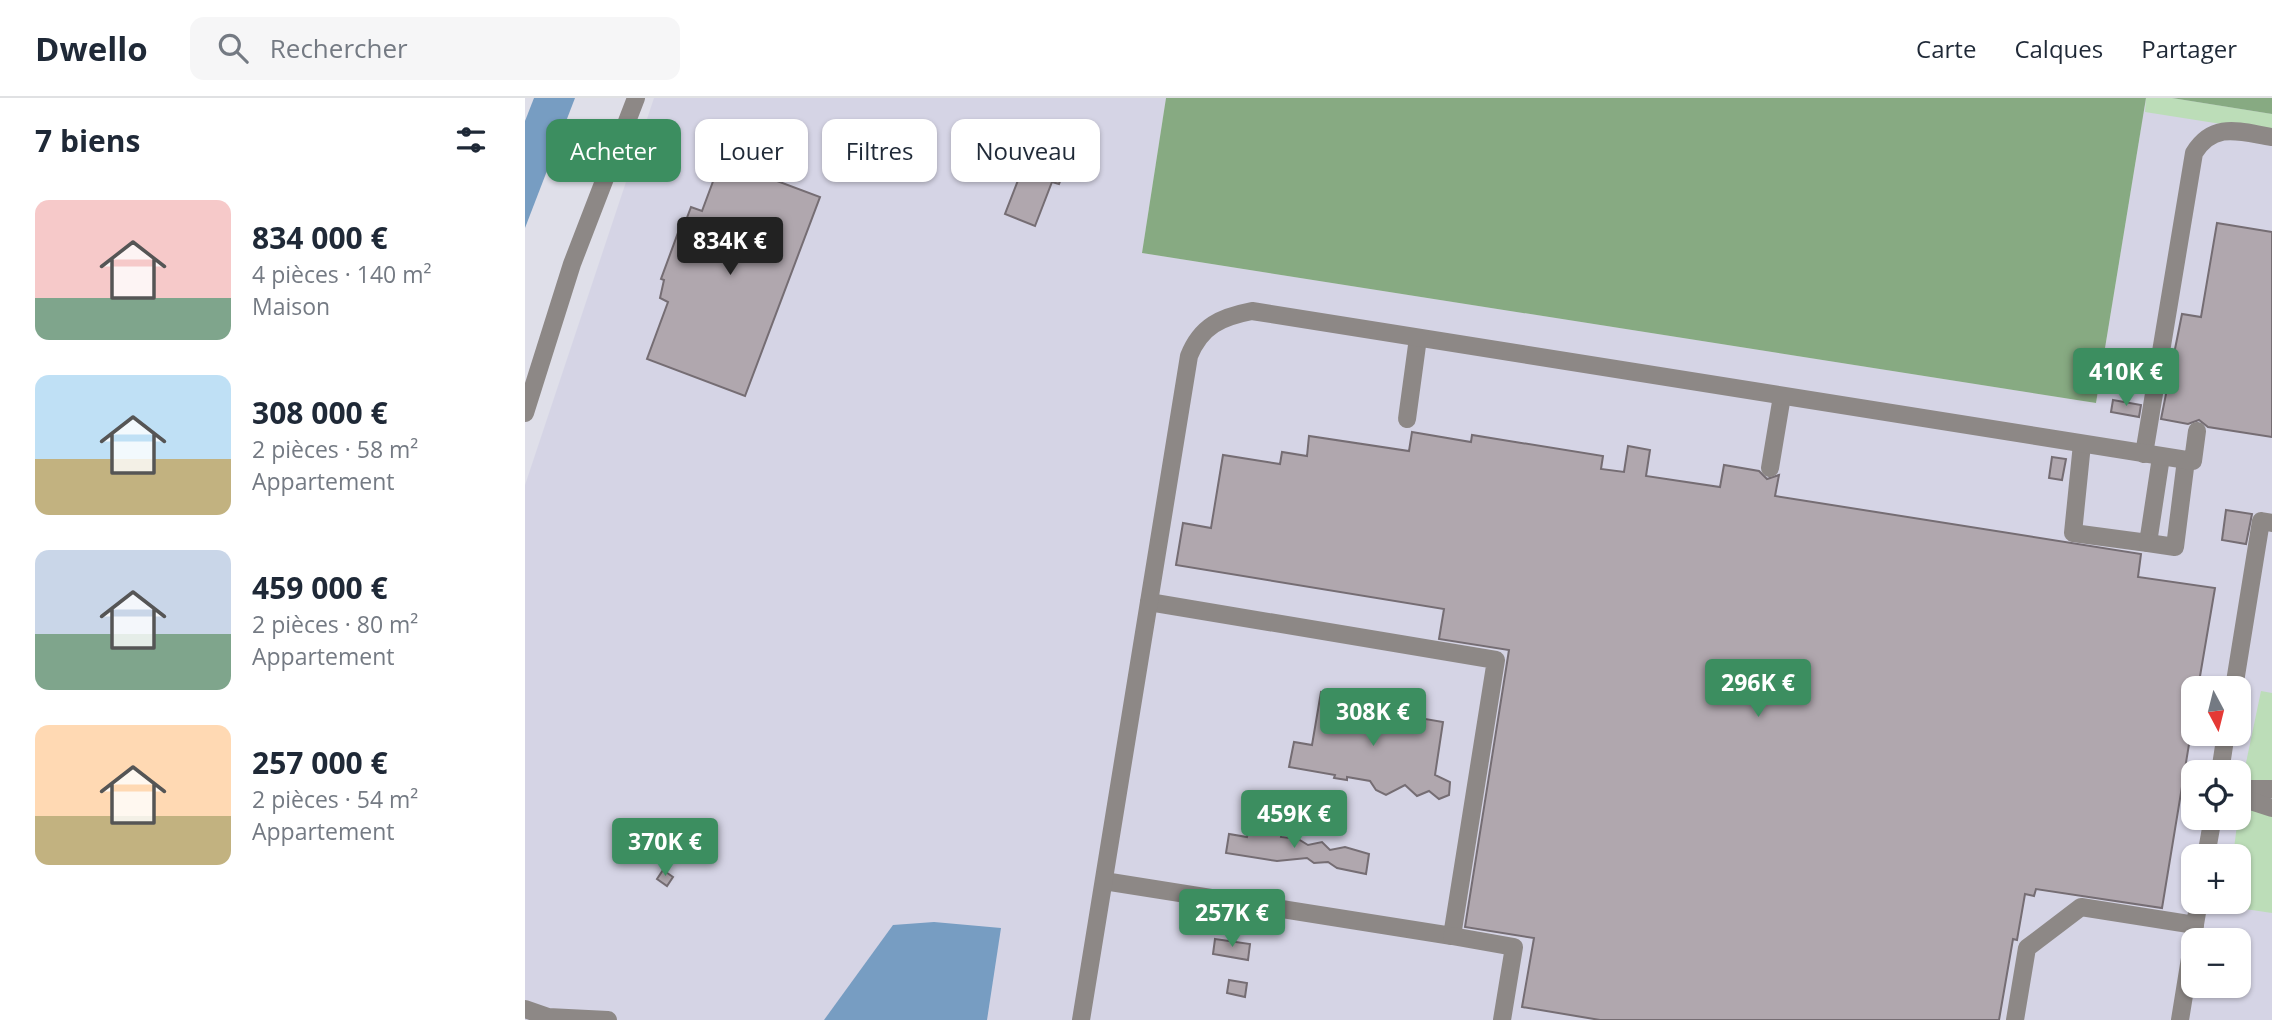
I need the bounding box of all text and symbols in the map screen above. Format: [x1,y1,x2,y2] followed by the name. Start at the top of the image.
[190,17,680,80] search box
[35,26,148,71] text: Dwello
[214,29,252,67] icon: search
[270,30,408,66] text: Rechercher
[1916,32,1976,65] text: Carte
[2014,32,2103,65] text: Calques
[2141,32,2237,65] text: Partager
[546,119,681,182] chip: Acheter
[695,119,808,182] chip: Louer
[822,119,937,182] chip: Filtres
[951,119,1100,182] chip: Nouveau
[35,120,140,161] text: 7 biens
[452,121,490,159] icon: filters
[252,217,388,258] text: 834 000 €
[673,218,787,277] pin: 834K €
[693,224,767,256] text: 834K €
[91,228,175,312] icon: home
[252,258,432,290] text: 4 pièces · 140 m²
[252,290,330,322] text: Maison
[2069,348,2183,408] pin: 410K €
[2089,355,2163,387] text: 410K €
[252,392,388,433] text: 308 000 €
[91,403,175,487] icon: home
[252,433,418,465] text: 2 pièces · 58 m²
[252,465,395,497] text: Appartement
[252,567,388,608] text: 459 000 €
[91,578,175,662] icon: home
[252,608,418,640] text: 2 pièces · 80 m²
[252,640,395,672] text: Appartement
[1701,660,1815,719] pin: 296K €
[1721,666,1795,698] text: 296K €
[2181,676,2251,746] north arrow
[2181,676,2251,998] map controls
[1316,688,1430,748] pin: 308K €
[1336,695,1410,727] text: 308K €
[252,742,388,783] text: 257 000 €
[91,753,175,837] icon: home
[2181,760,2251,830] button: locate
[252,783,418,815] text: 2 pièces · 54 m²
[1237,790,1351,850] pin: 459K €
[1257,797,1331,829] text: 459K €
[252,815,395,847] text: Appartement
[608,818,722,878] pin: 370K €
[628,825,702,857] text: 370K €
[2181,844,2251,914] button: +
[1175,890,1289,949] pin: 257K €
[1195,896,1269,928] text: 257K €
[2181,928,2251,998] button: −

